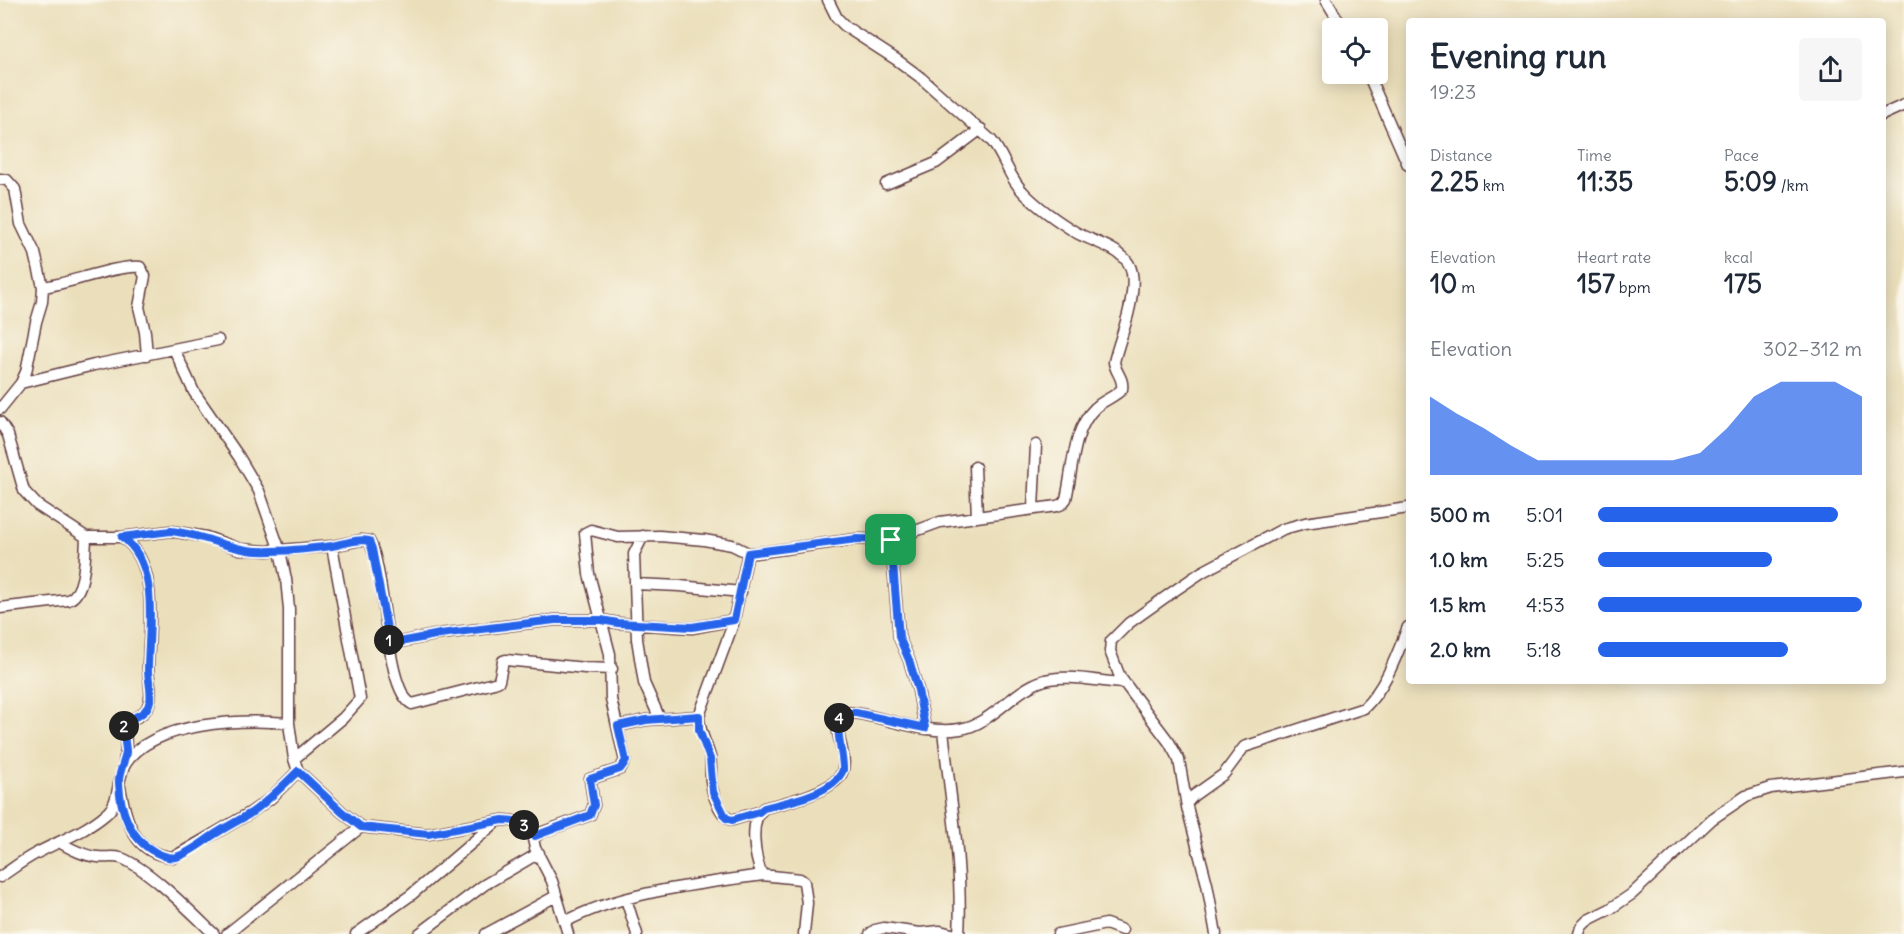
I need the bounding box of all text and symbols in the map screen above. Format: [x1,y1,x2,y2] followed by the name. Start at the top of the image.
[1322,18,1388,84] map controls
[1322,18,1388,84] button: locate
[1430,35,1606,77] text: Evening run
[1799,38,1862,101] button: share
[1430,79,1476,104] text: 19:23
[1430,145,1492,165] text: Distance
[1577,145,1612,165] text: Time
[1724,145,1759,165] text: Pace
[1430,165,1479,198] text: 2.25
[1577,165,1633,198] text: 11:35
[1724,165,1777,198] text: 5:09
[1479,175,1505,195] text: km
[1777,175,1809,195] text: /km
[1430,247,1496,267] text: Elevation
[1577,247,1651,267] text: Heart rate
[1724,247,1753,267] text: kcal
[1430,267,1457,300] text: 10
[1577,267,1615,300] text: 157
[1724,267,1762,300] text: 175
[1457,277,1475,297] text: m
[1615,277,1651,297] text: bpm
[1430,336,1512,361] text: Elevation
[1763,336,1862,361] text: 302–312 m
[1430,502,1490,527] text: 500 m
[1526,502,1563,527] text: 5:01
[865,514,916,565] pin
[874,523,907,556] icon: arrive
[1430,547,1488,572] text: 1.0 km
[1526,547,1564,572] text: 5:25
[1430,592,1486,617] text: 1.5 km
[1526,592,1565,617] text: 4:53
[374,625,404,655] pin: 1
[386,630,392,650] text: 1
[1430,637,1491,662] text: 2.0 km
[1526,637,1561,662] text: 5:18
[824,703,854,733] pin: 4
[834,708,844,728] text: 4
[109,711,139,741] pin: 2
[120,716,128,736] text: 2
[509,810,539,840] pin: 3
[519,815,529,835] text: 3

